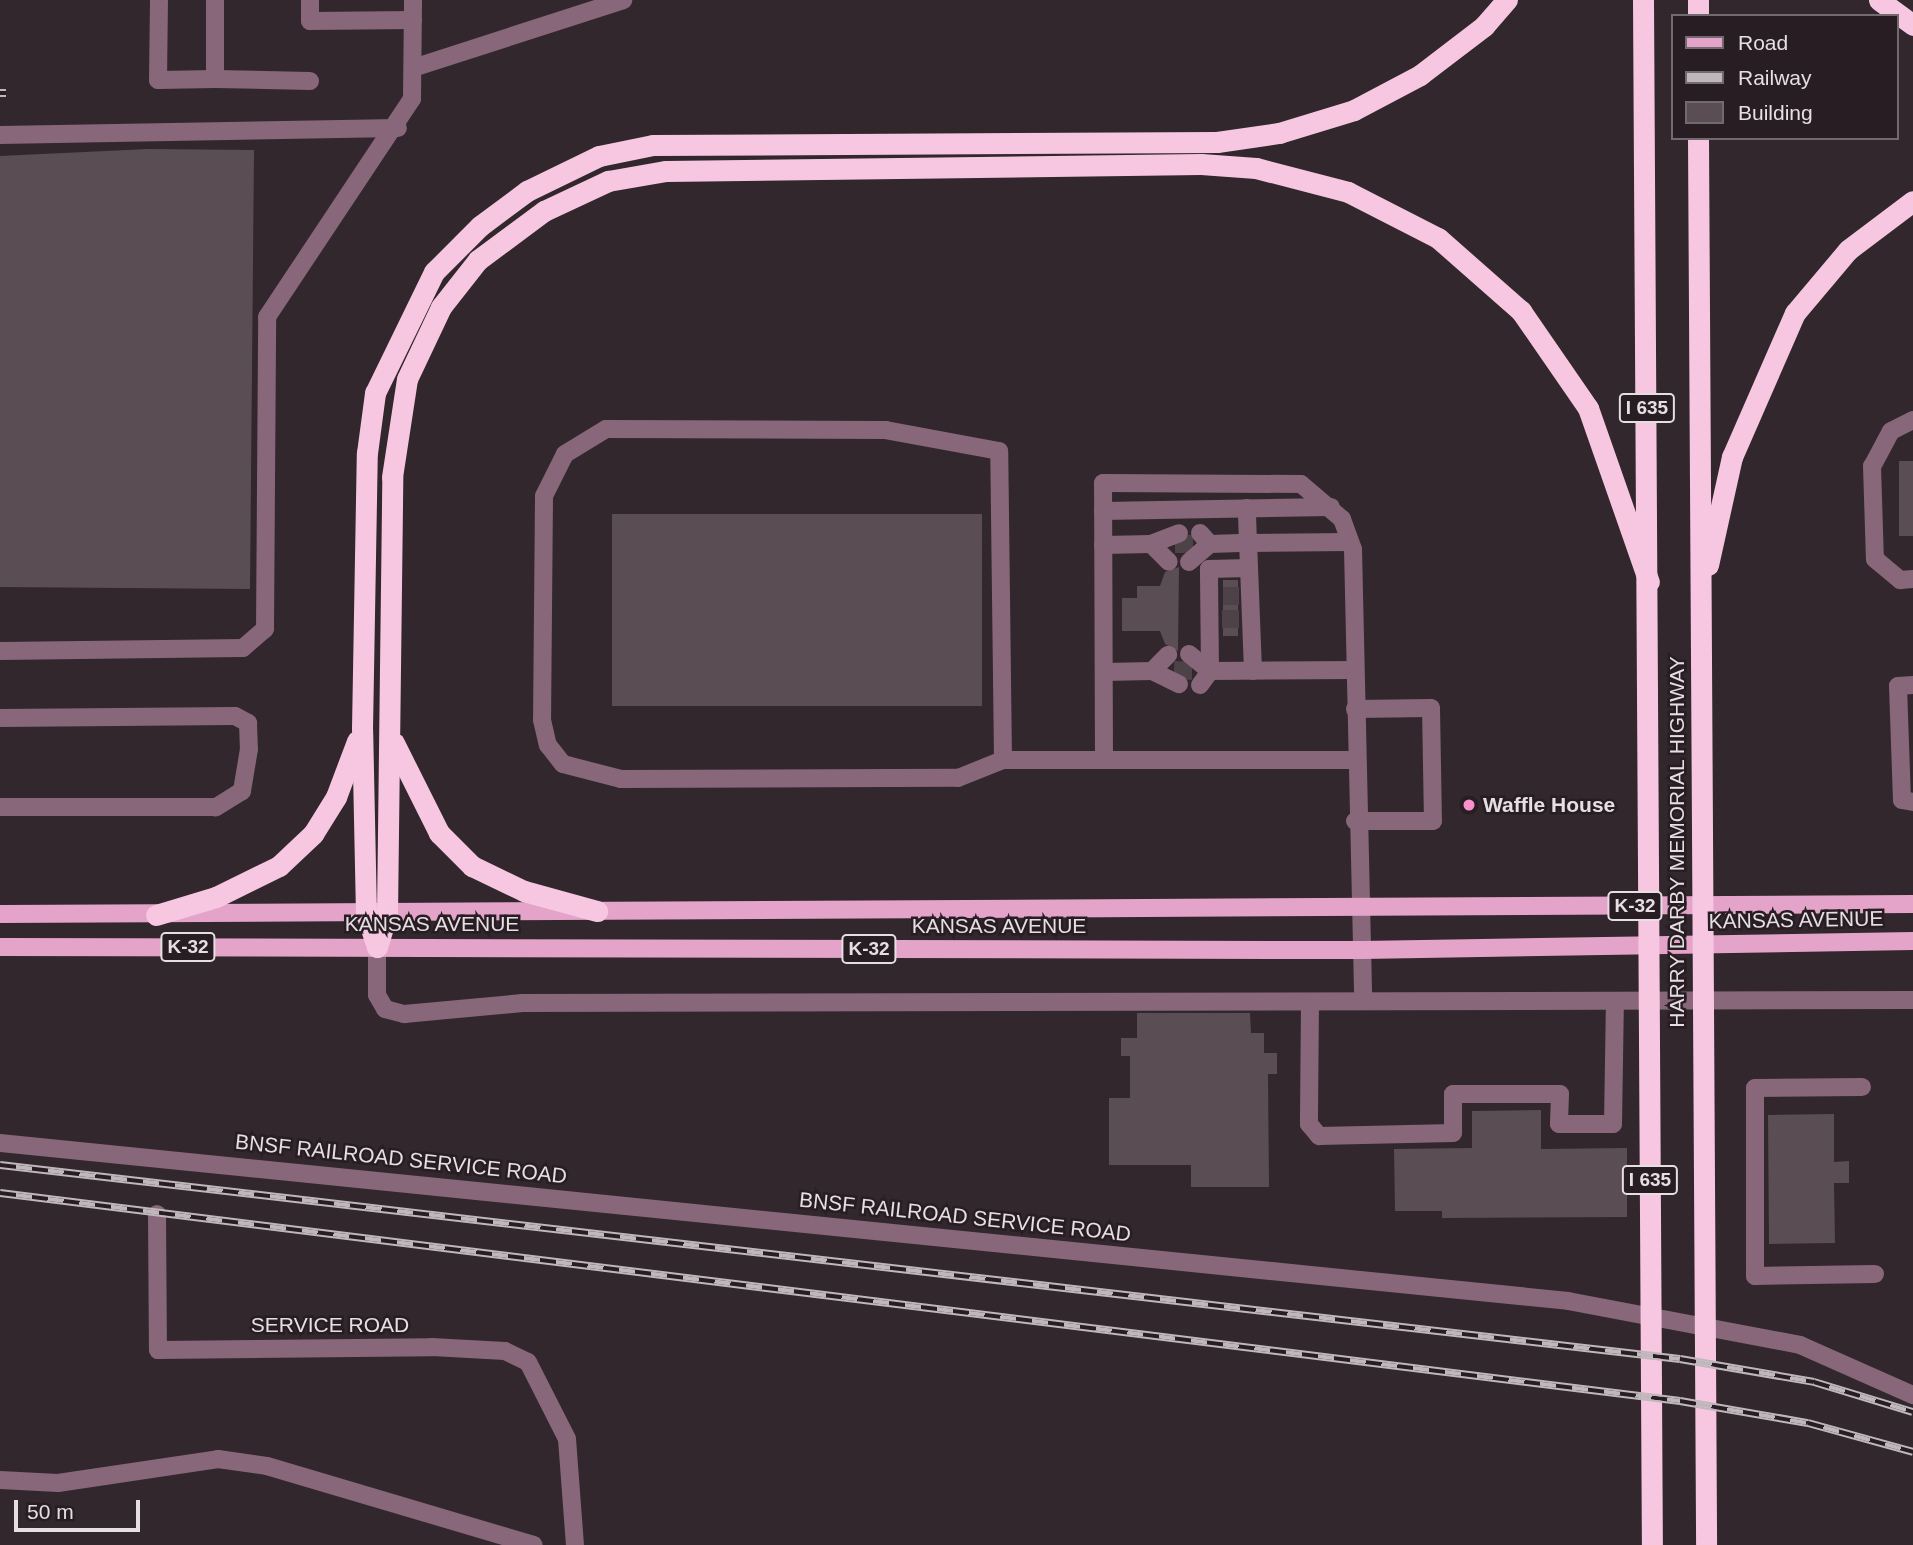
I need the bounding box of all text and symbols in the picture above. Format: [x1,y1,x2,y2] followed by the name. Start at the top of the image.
[1672,14,1899,140] legend
[1738,31,1788,54] text: Road
[1738,66,1812,89] text: Railway
[1738,101,1813,124] text: Building
[1617,392,1677,424] road number: I 635
[1664,656,1690,1028] street label: HARRY DARBY MEMORIAL HIGHWAY
[1483,792,1615,818] place label: Waffle House
[1461,797,1477,813] marker: Waffle House
[1607,890,1663,922] road number: K-32
[1708,906,1884,934] street label: KANSAS AVENUE
[344,911,520,937] street label: KANSAS AVENUE
[911,913,1087,939] street label: KANSAS AVENUE
[160,931,216,962] road number: K-32
[841,934,897,965] road number: K-32
[234,1129,568,1189] street label: BNSF RAILROAD SERVICE ROAD
[1620,1164,1680,1196] road number: I 635
[798,1187,1132,1247] street label: BNSF RAILROAD SERVICE ROAD
[251,1312,409,1338] street label: SERVICE ROAD
[18,1486,144,1530] scale bar
[27,1500,74,1523] text: 50 m

